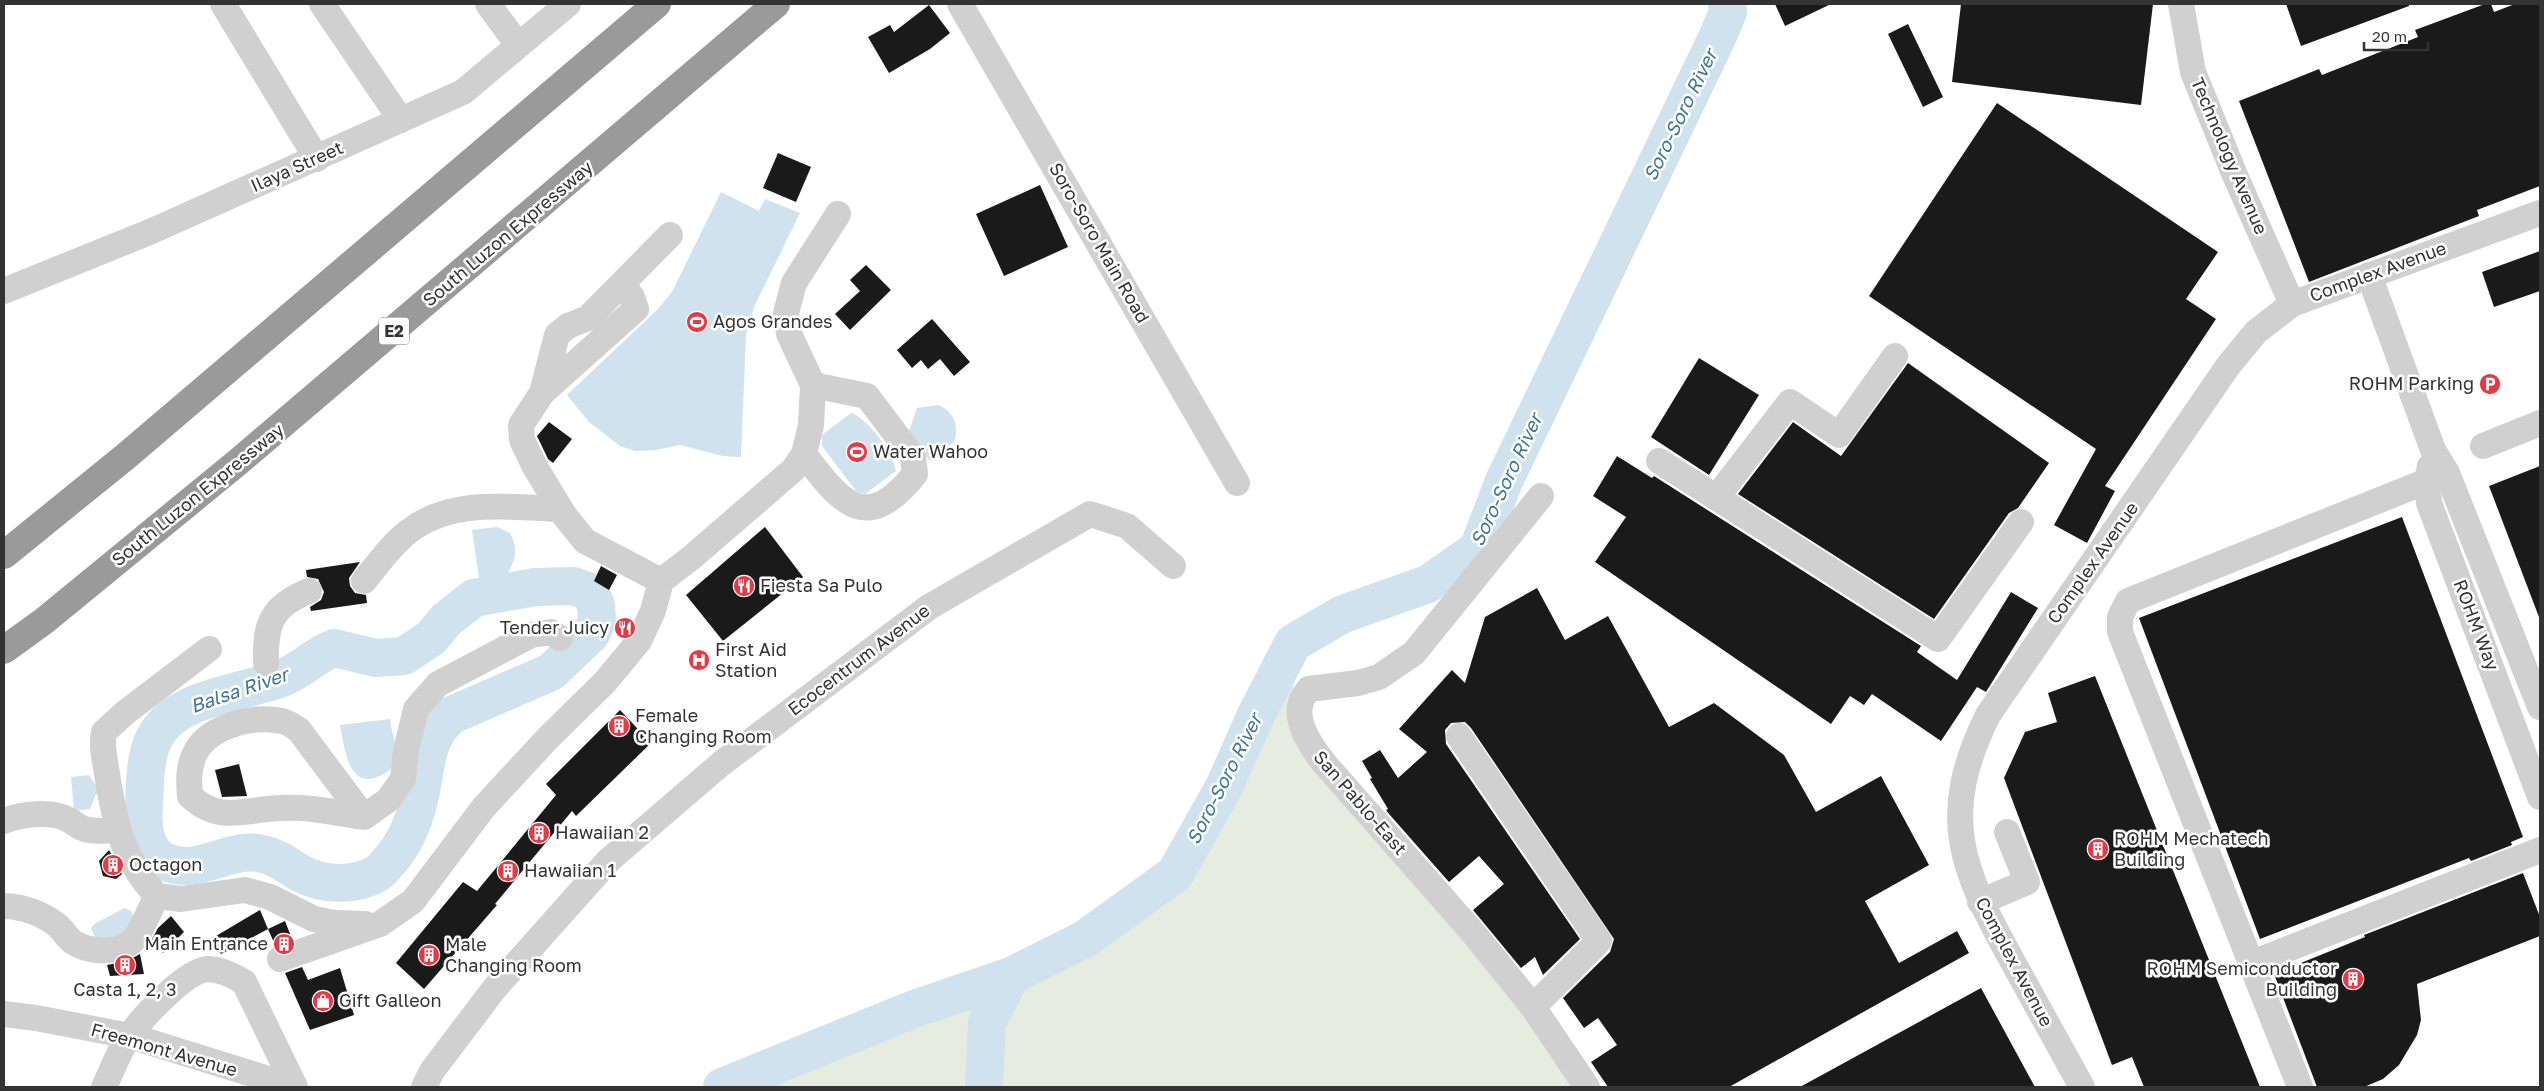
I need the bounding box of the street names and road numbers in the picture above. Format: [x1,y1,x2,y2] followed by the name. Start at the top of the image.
[2187,74,2273,237] street label: Technology Avenue
[247,136,346,196] street label: Ilaya Street
[418,156,597,311] street label: South Luzon Expressway
[1045,158,1155,327] street label: Soro-Soro Main Road
[2306,236,2449,306] street label: Complex Avenue
[379,318,409,344] road number: E2
[107,418,288,570] street label: South Luzon Expressway
[2042,497,2142,628] street label: Complex Avenue
[2450,576,2504,673] street label: ROHM Way
[783,599,934,720] street label: Ecocentrum Avenue
[1309,746,1412,859] street label: San Pablo-East
[1971,893,2058,1030] street label: Complex Avenue
[89,1018,240,1080] street label: Freemont Avenue

